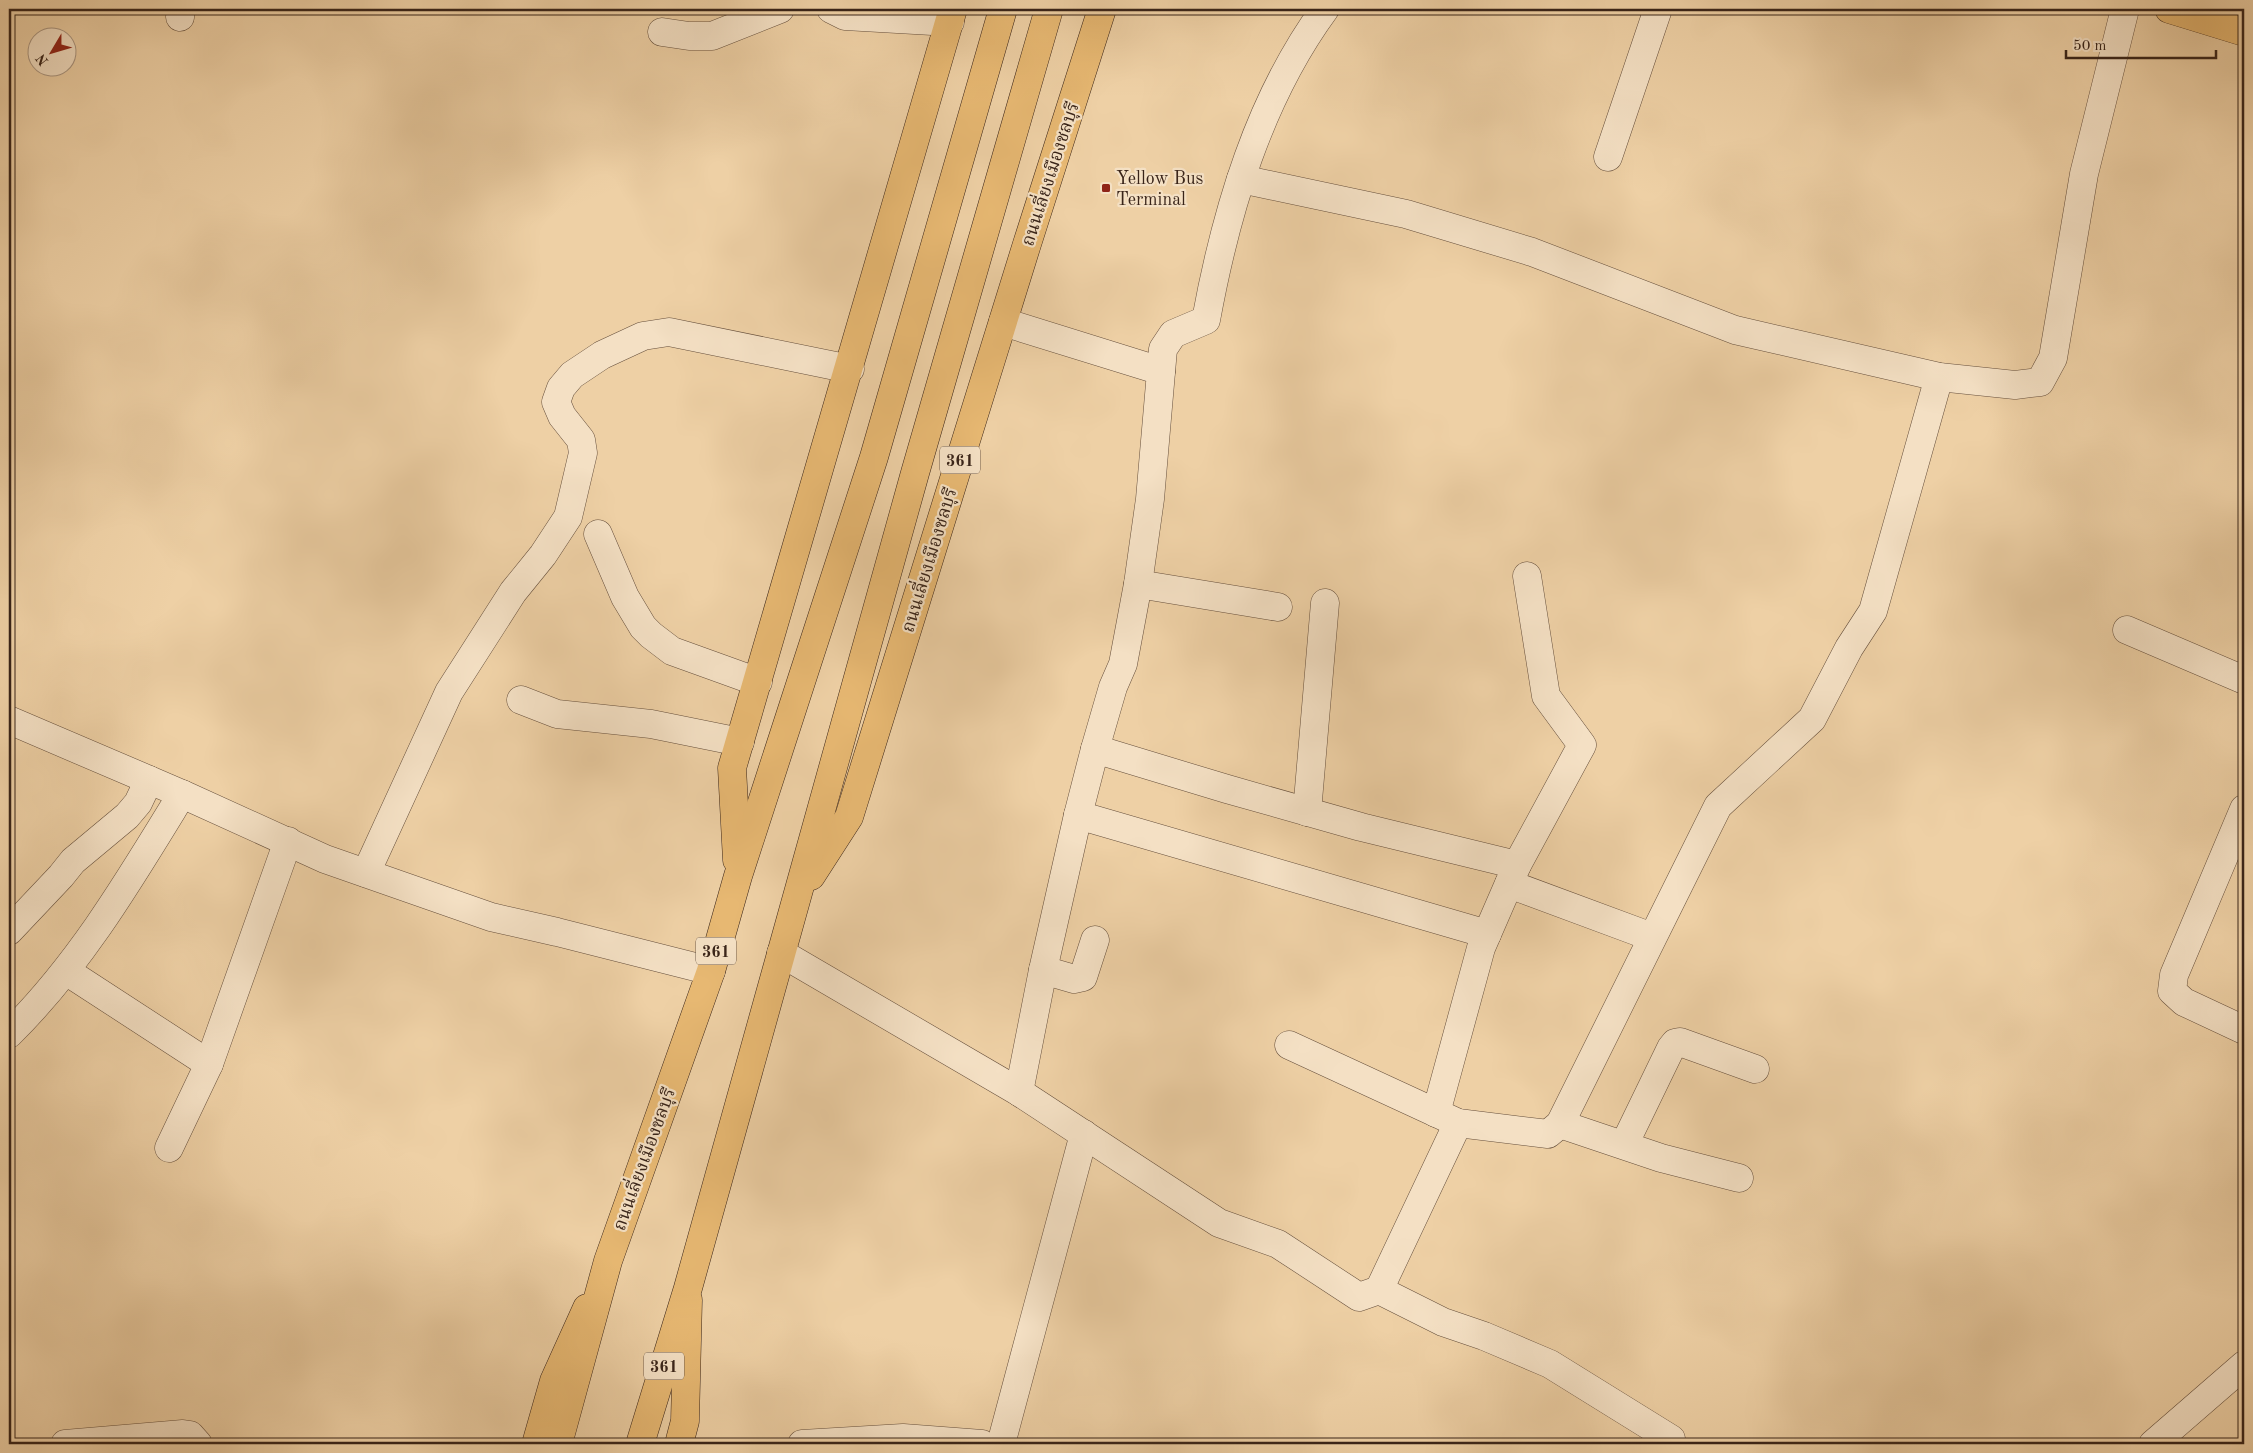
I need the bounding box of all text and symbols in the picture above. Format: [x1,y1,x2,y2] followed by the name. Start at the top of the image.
[28,28,78,78] north arrow
[2066,28,2216,60] scale bar
[2073,39,2107,54] text: 50 m
[34,51,51,68] text: N
[1013,98,1085,249] street label: ถนนเลี่ยงเมืองชลบุรี
[1116,170,1203,209] place label: Yellow Bus Terminal
[1100,182,1112,194] marker: Yellow Bus Terminal
[940,446,980,474] road number: 361
[894,484,962,635] street label: ถนนเลี่ยงเมืองชลบุรี
[696,938,736,964] road number: 361
[605,1084,681,1234] street label: ถนนเลี่ยงเมืองชลบุรี
[644,1352,684,1380] road number: 361

